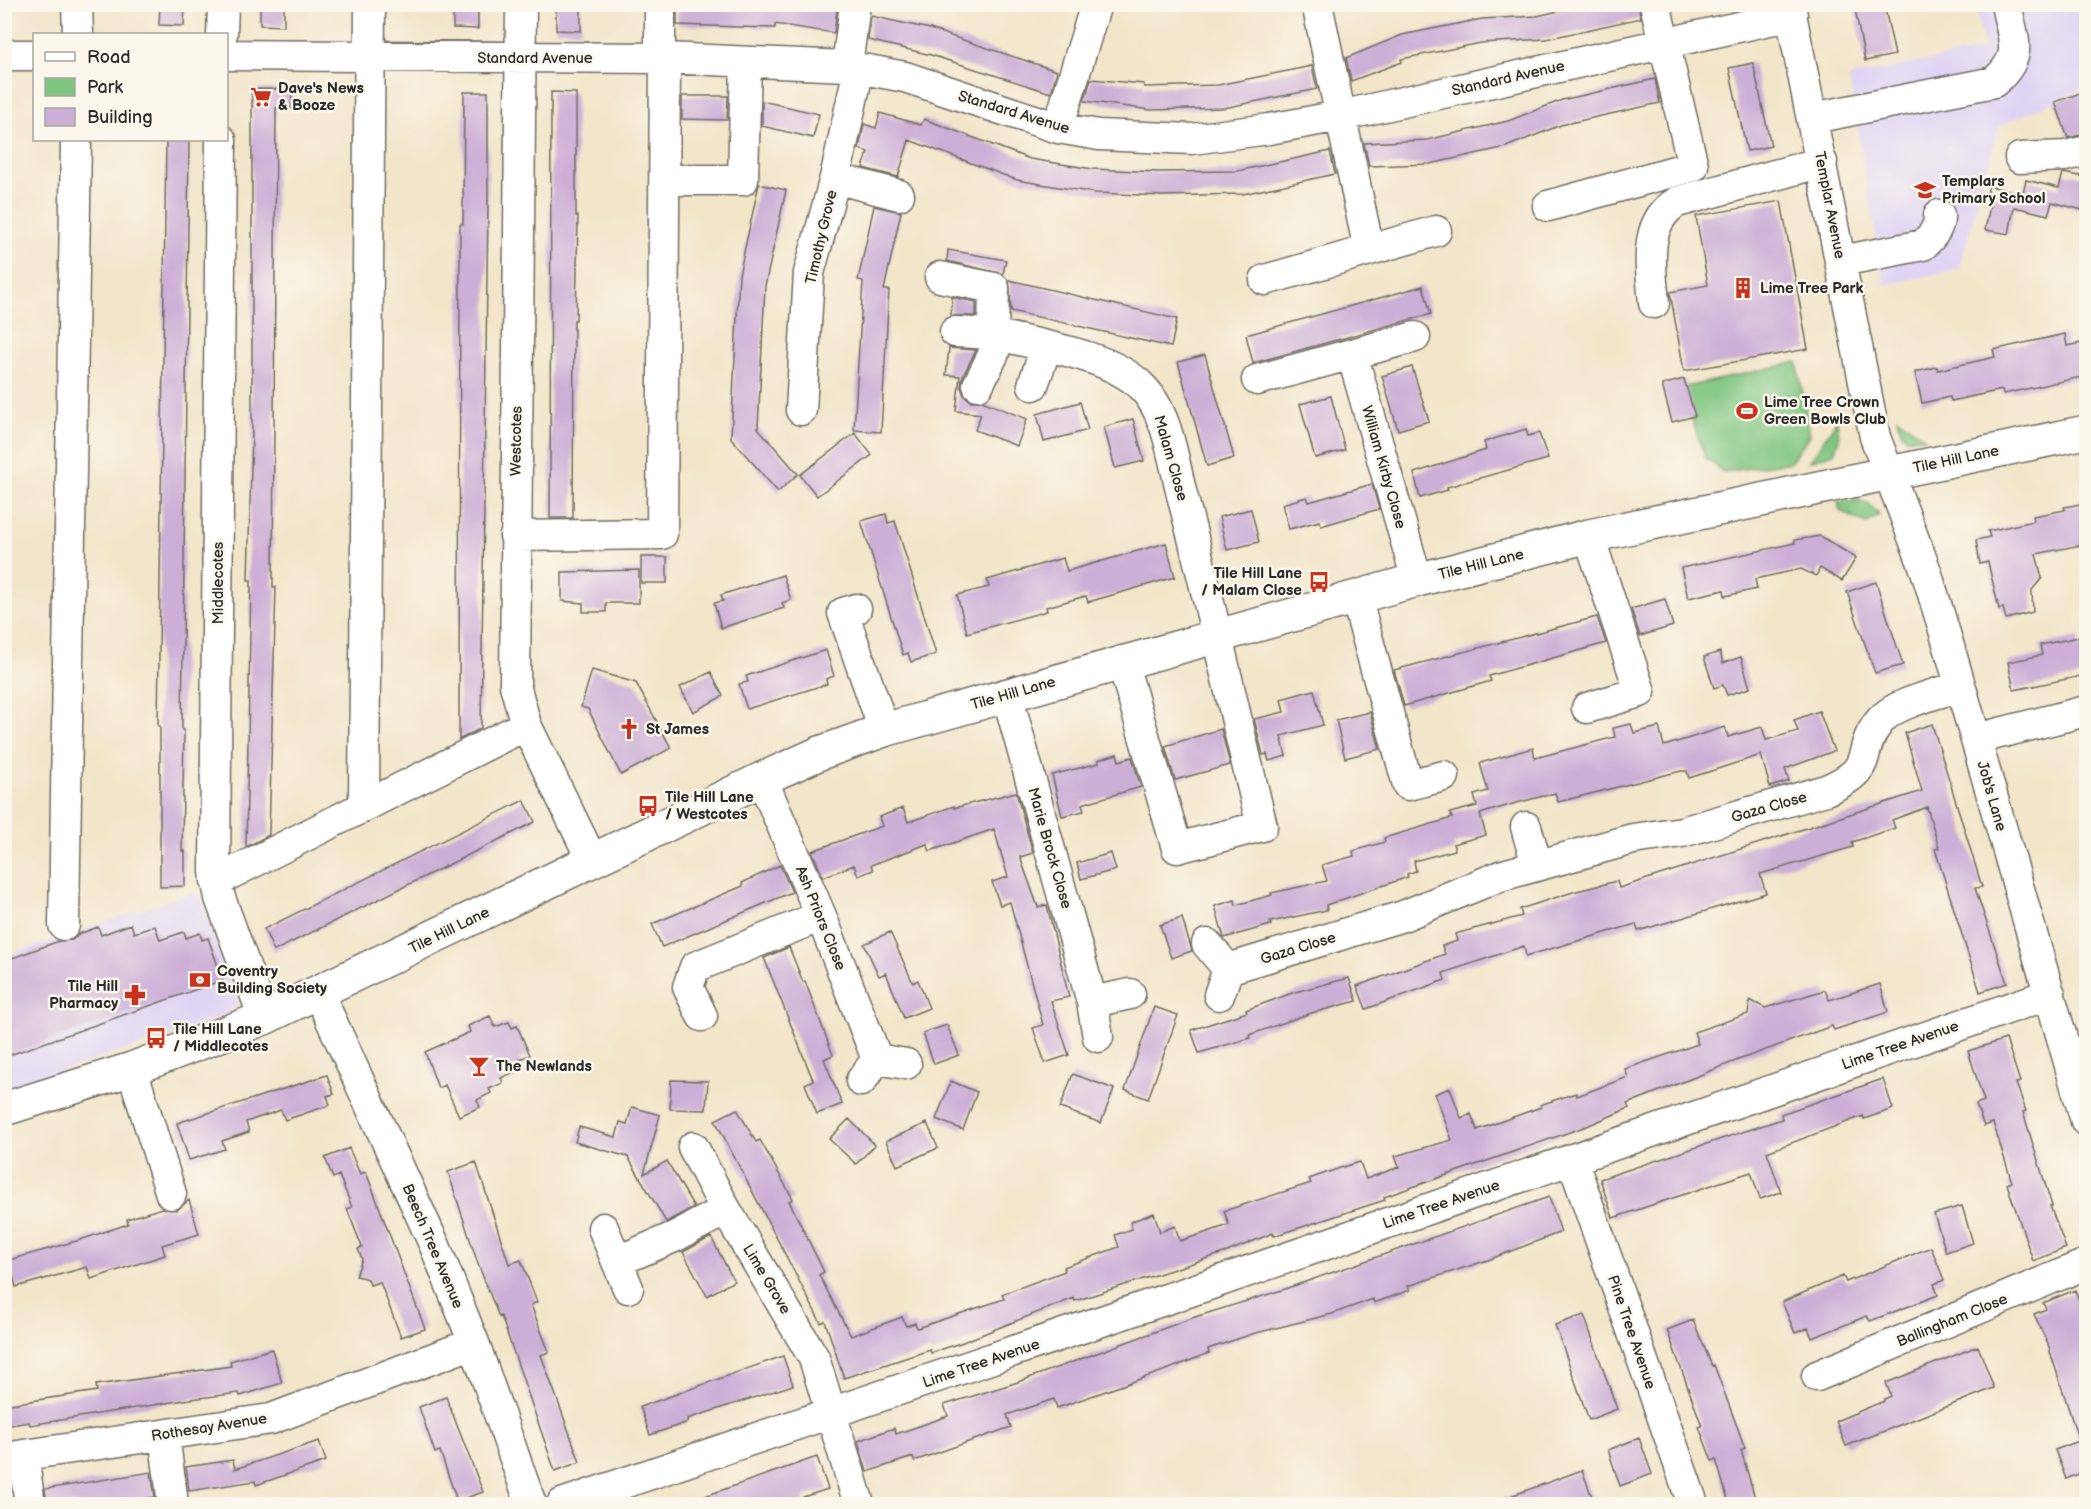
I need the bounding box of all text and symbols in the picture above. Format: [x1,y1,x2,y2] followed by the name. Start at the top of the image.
[33,33,228,141] legend
[87,47,131,68] text: Road
[477,49,593,68] street label: Standard Avenue
[1450,56,1567,101] street label: Standard Avenue
[87,77,123,98] text: Park
[278,79,364,115] place label: Dave's News & Booze
[249,85,273,109] supermarket icon: Dave's News & Booze
[956,87,1072,138] street label: Standard Avenue
[87,107,153,128] text: Building
[1810,150,1849,260] street label: Templar Avenue
[1942,172,2046,208] place label: Templars Primary School
[1913,178,1937,202] school or university icon: Templars Primary School
[801,188,842,286] street label: Timothy Grove
[1731,276,1755,300] building icon: Lime Tree Park
[1760,279,1864,298] place label: Lime Tree Park
[1764,393,1886,429] place label: Lime Tree Crown Green Bowls Club
[1735,399,1759,423] sports icon: Lime Tree Crown Green Bowls Club
[1357,403,1410,531] street label: William Kirby Close
[506,405,527,476] street label: Westcotes
[1149,413,1192,503] street label: Malam Close
[1911,441,2001,478] street label: Tile Hill Lane
[209,541,228,624] street label: Middlecotes
[1436,545,1526,584] street label: Tile Hill Lane
[1201,564,1302,600] place label: Tile Hill Lane / Malam Close
[1307,570,1331,594] bus stop icon: Tile Hill Lane / Malam Close
[969,672,1058,715] street label: Tile Hill Lane
[617,717,641,741] church icon: St James
[646,720,709,739] place label: St James
[1972,759,2011,834] street label: Job's Lane
[1023,785,1076,911] street label: Marie Brock Close
[665,788,754,824] place label: Tile Hill Lane / Westcotes
[1729,788,1809,827] street label: Gaza Close
[636,794,660,818] bus stop icon: Tile Hill Lane / Westcotes
[791,863,850,973] street label: Ash Priors Close
[406,903,493,958] street label: Tile Hill Lane
[1258,928,1338,969] street label: Gaza Close
[217,962,327,998] place label: Coventry Building Society
[188,968,212,992] bank icon: Coventry Building Society
[49,977,118,1013] place label: Tile Hill Pharmacy
[123,983,147,1007] pharmacy icon: Tile Hill Pharmacy
[1839,1017,1961,1074] street label: Lime Tree Avenue
[173,1020,268,1056] place label: Tile Hill Lane / Middlecotes
[144,1026,168,1050] bus stop icon: Tile Hill Lane / Middlecotes
[467,1054,491,1078] bar icon: The Newlands
[496,1057,592,1076] place label: The Newlands
[1380,1176,1502,1233] street label: Lime Tree Avenue
[398,1181,467,1311] street label: Beech Tree Avenue
[738,1241,795,1318] street label: Lime Grove
[1603,1273,1660,1392] street label: Pine Tree Avenue
[1894,1290,2011,1351] street label: Ballingham Close
[920,1335,1042,1392] street label: Lime Tree Avenue
[150,1409,268,1446] street label: Rothesay Avenue

